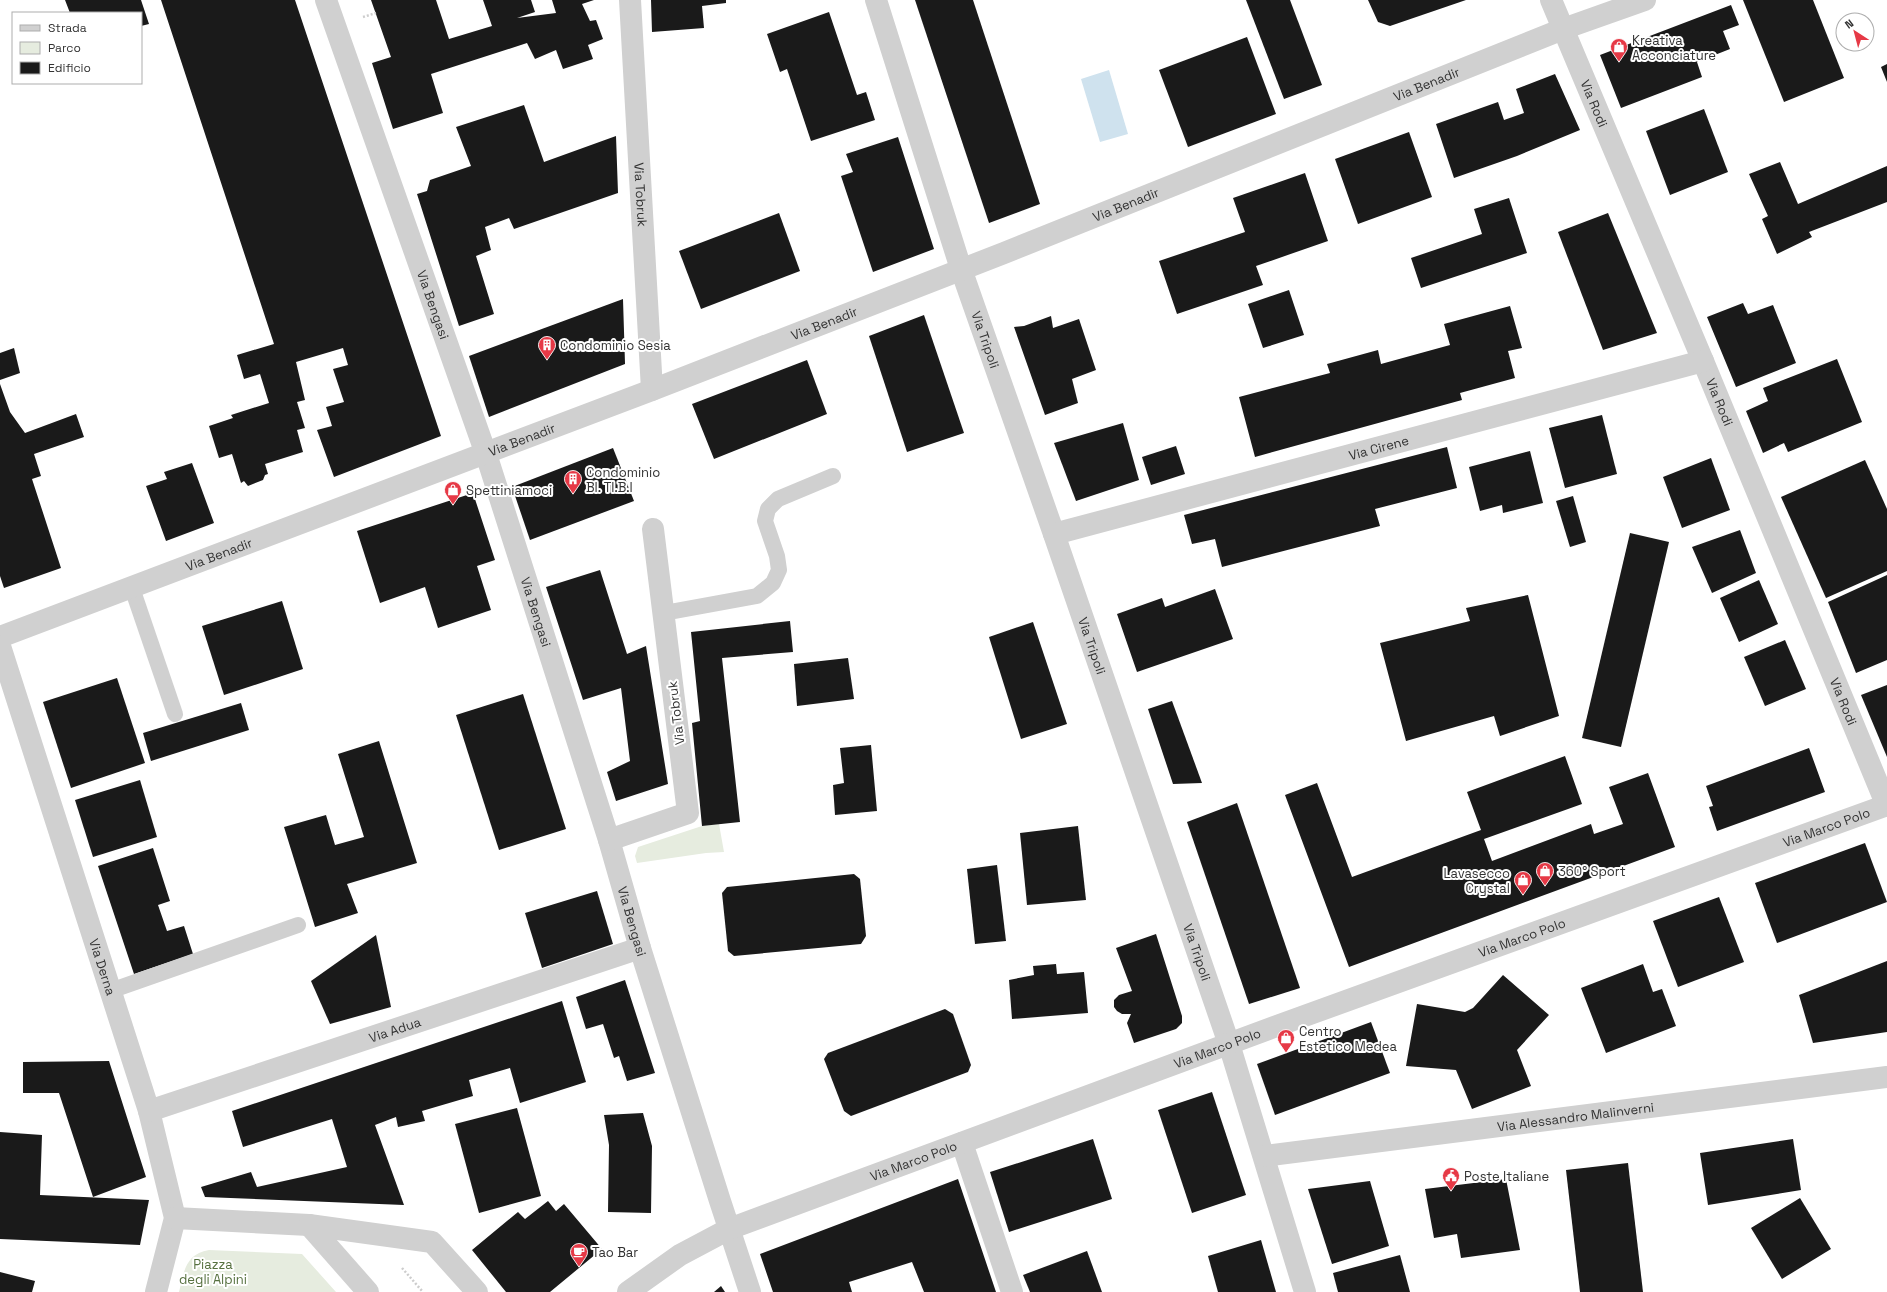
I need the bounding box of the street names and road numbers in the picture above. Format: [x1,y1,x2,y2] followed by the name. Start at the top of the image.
[1391,63,1462,105] street label: Via Benadir
[1577,77,1612,130] street label: Via Rodi
[631,162,651,227] street label: Via Tobruk
[1090,183,1161,225] street label: Via Benadir
[413,268,453,342] street label: Via Bengasi
[788,302,860,344] street label: Via Benadir
[968,309,1004,370] street label: Via Tripoli
[1703,376,1737,428] street label: Via Rodi
[486,419,558,460] street label: Via Benadir
[1347,431,1411,464] street label: Via Cirene
[183,534,255,574] street label: Via Benadir
[517,575,555,649] street label: Via Bengasi
[1075,615,1110,676] street label: Via Tripoli
[1826,675,1861,728] street label: Via Rodi
[664,680,688,746] street label: Via Tobruk
[1780,803,1872,851] street label: Via Marco Polo
[614,884,651,958] street label: Via Bengasi
[1476,914,1568,961] street label: Via Marco Polo
[1180,921,1215,983] street label: Via Tripoli
[86,936,120,998] street label: Via Derna
[367,1013,424,1046] street label: Via Adua
[1171,1024,1263,1072] street label: Via Marco Polo
[1496,1098,1655,1135] street label: Via Alessandro Malinverni
[868,1137,959,1185] street label: Via Marco Polo

